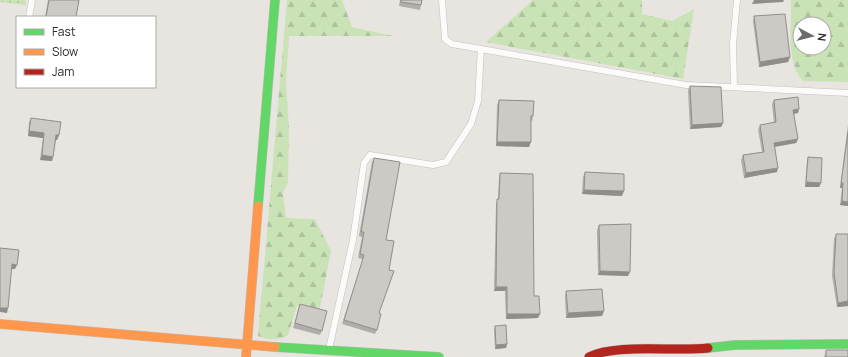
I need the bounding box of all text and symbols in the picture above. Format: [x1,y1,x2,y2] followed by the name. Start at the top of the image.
[16,16,156,88] legend
[792,16,832,56] north arrow
[52,23,76,40] text: Fast
[814,32,830,42] text: N
[52,43,78,60] text: Slow
[52,63,74,80] text: Jam

